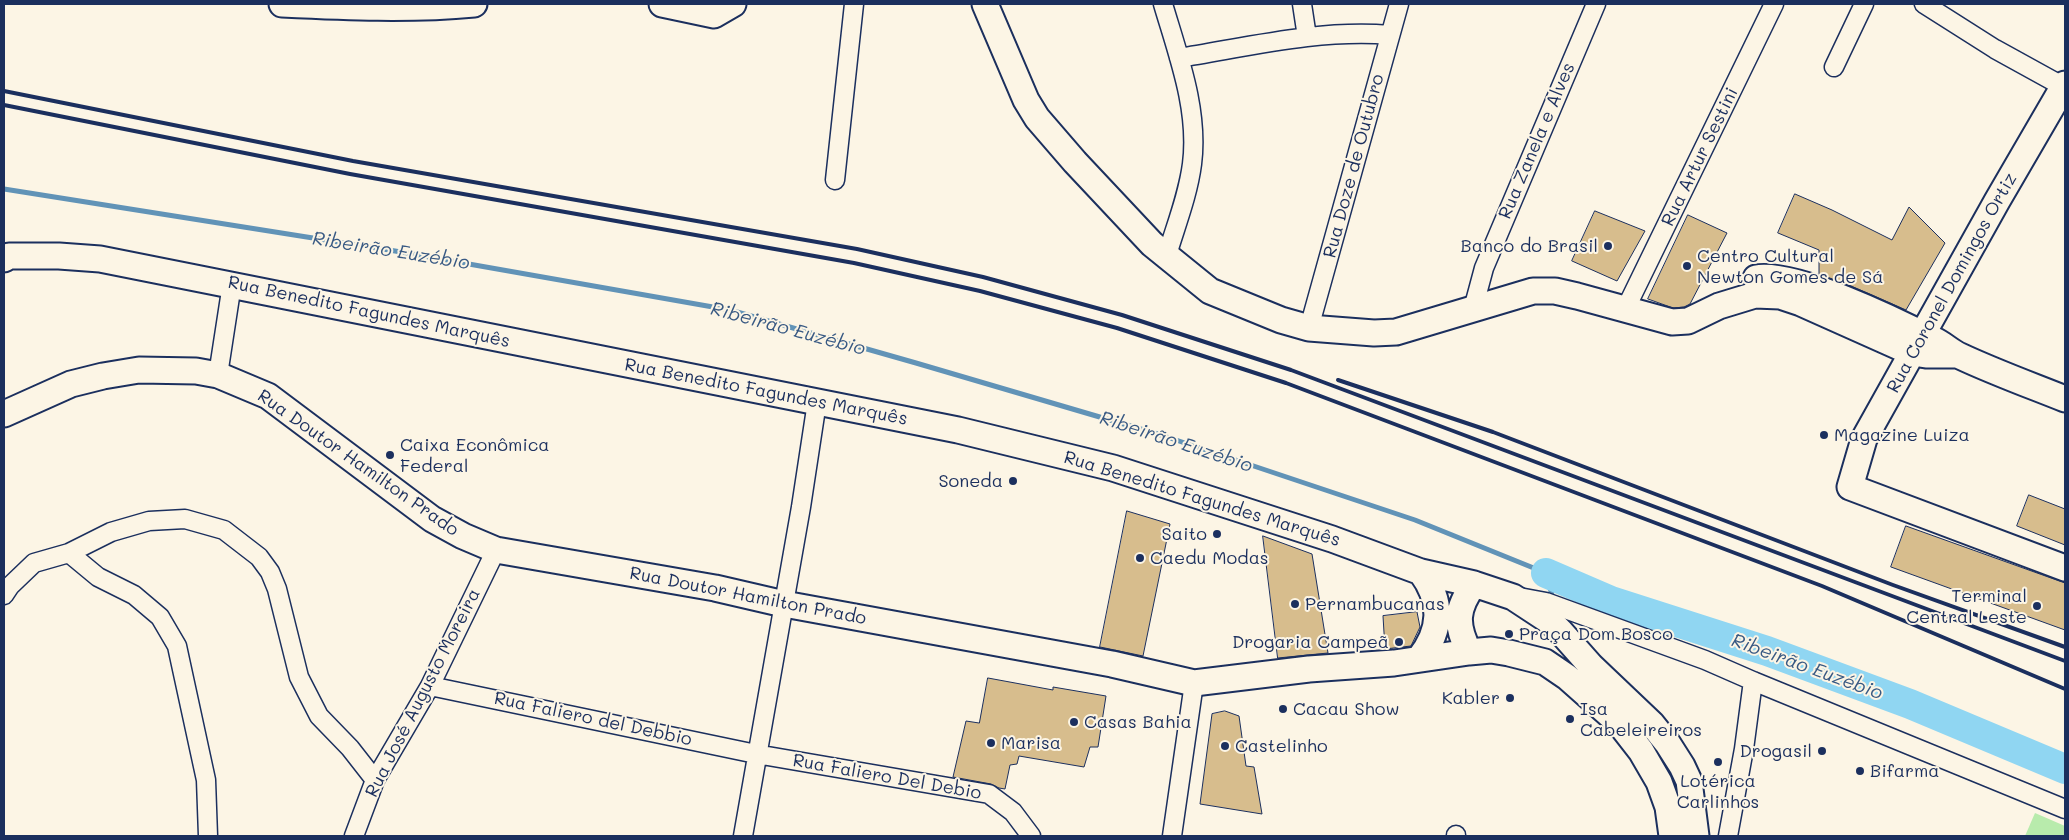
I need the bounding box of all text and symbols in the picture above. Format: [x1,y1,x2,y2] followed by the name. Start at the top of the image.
[1494,60,1580,222] street label: Rua Zanela e Alves
[1319,72,1389,260] street label: Rua Doze de Outubro
[1657,84,1743,230] street label: Rua Artur Sestini
[1882,169,2022,397] street label: Rua Coronel Domingos Ortiz
[311,227,471,275] water label: Ribeirão Euzébio
[1461,235,1598,257] place label: Banco do Brasil
[1602,240,1614,252] marker: Banco do Brasil
[1697,245,1883,288] place label: Centro Cultural Newton Gomes de Sá
[1681,260,1693,272] marker: Centro Cultural Newton Gomes de Sá
[226,272,512,352] street label: Rua Benedito Fagundes Marquês
[708,297,868,361] water label: Ribeirão Euzébio
[623,354,909,430] street label: Rua Benedito Fagundes Marquês
[253,385,463,541] street label: Rua Doutor Hamilton Prado
[1097,407,1255,477] water label: Ribeirão Euzébio
[1834,424,1970,446] place label: Magazine Luiza
[1818,429,1830,441] marker: Magazine Luiza
[400,434,550,476] place label: Caixa Econômica Federal
[1061,447,1343,551] street label: Rua Benedito Fagundes Marquês
[384,449,396,461] marker: Caixa Econômica Federal
[938,470,1003,492] place label: Soneda
[1007,475,1019,487] marker: Soneda
[1162,523,1207,545] place label: Saito
[1211,528,1223,540] marker: Saito
[1150,547,1269,569] place label: Caedu Modas
[1134,552,1146,564] marker: Caedu Modas
[628,562,868,630] street label: Rua Doutor Hamilton Prado
[361,585,485,801] street label: Rua José Augusto Moreira
[1906,585,2027,628] place label: Terminal Central Leste
[1305,593,1445,615] place label: Pernambucanas
[1289,598,1301,610] marker: Pernambucanas
[2031,600,2043,612] marker: Terminal Central Leste
[1519,623,1673,645] place label: Praça Dom Bosco
[1503,628,1515,640] marker: Praça Dom Bosco
[1728,629,1886,705] water label: Ribeirão Euzébio
[1232,631,1389,653] place label: Drogaria Campeã
[1393,636,1405,648] marker: Drogaria Campeã
[492,687,694,751] street label: Rua Faliero del Debbio
[1442,687,1500,709] place label: Kabler
[1504,692,1516,704] marker: Kabler
[1293,698,1399,720] place label: Cacau Show
[1580,698,1702,741] place label: Isa Cabeleireiros
[1277,703,1289,715] marker: Cacau Show
[1084,711,1192,733] place label: Casas Bahia
[1564,713,1576,725] marker: Isa Cabeleireiros
[1068,716,1080,728] marker: Casas Bahia
[1001,732,1061,754] place label: Marisa
[1235,735,1328,757] place label: Castelinho
[985,737,997,749] marker: Marisa
[1219,740,1231,752] marker: Castelinho
[1739,740,1812,762] place label: Drogasil
[1816,745,1828,757] marker: Drogasil
[791,750,983,804] street label: Rua Faliero Del Debio
[1712,756,1724,768] marker: Lotérica Carlinhos
[1870,760,1939,782] place label: Bifarma
[1854,765,1866,777] marker: Bifarma
[1677,770,1759,812] place label: Lotérica Carlinhos

